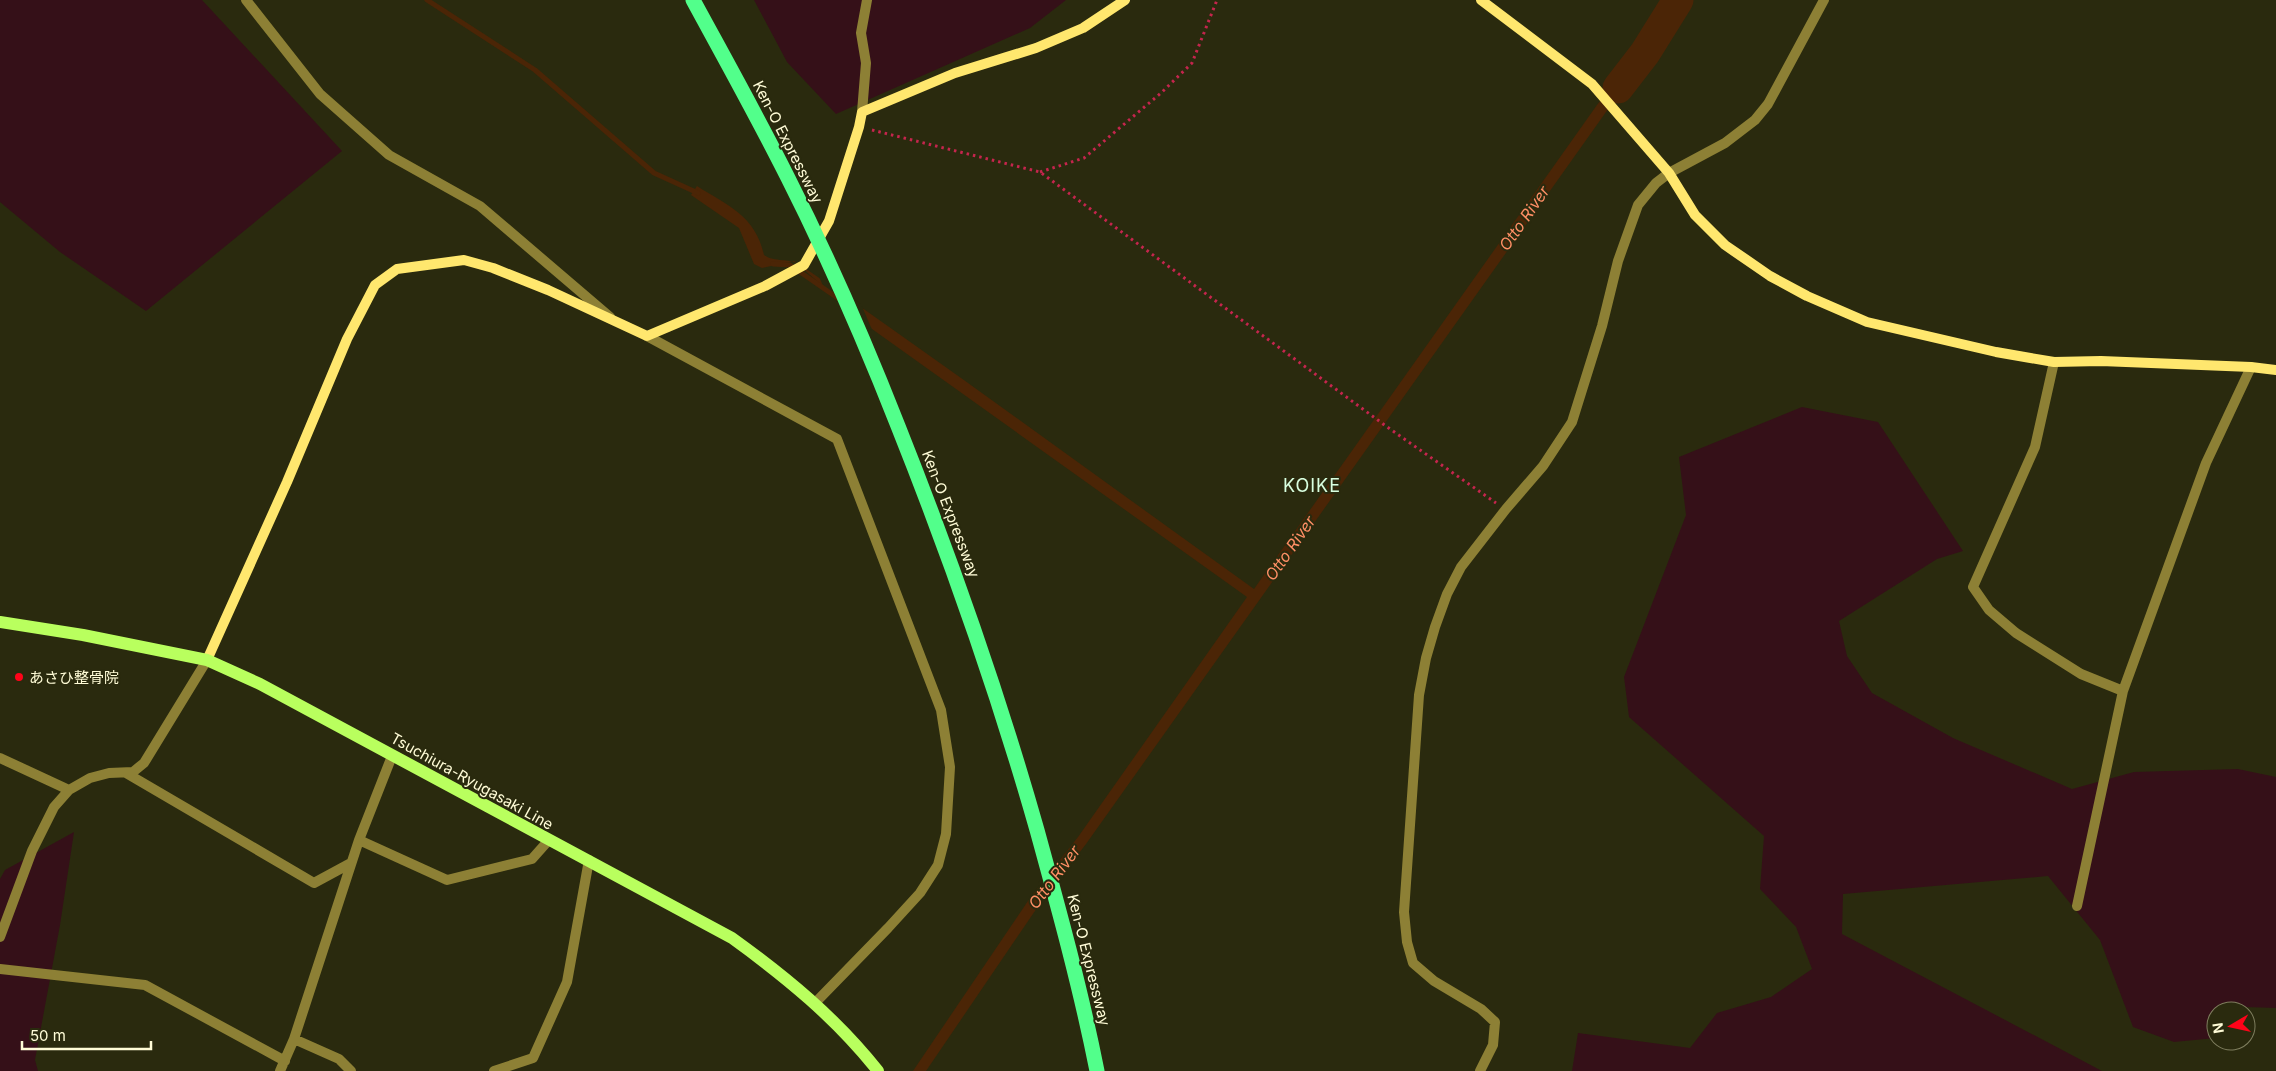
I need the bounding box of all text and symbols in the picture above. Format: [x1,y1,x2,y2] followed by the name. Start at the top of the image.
[749,78,827,207] street label: Ken-O Expressway
[1494,181,1554,254] water label: Otto River
[918,448,984,581] street label: Ken-O Expressway
[1283,475,1341,496] district label: KOIKE
[1260,511,1320,584] water label: Otto River
[29,668,119,687] place label: あさひ整骨院
[13,671,25,683] marker: あさひ整骨院
[387,728,557,834] street label: Tsuchiura-Ryugasaki Line
[1024,841,1085,913] water label: Otto River
[1063,892,1115,1028] street label: Ken-O Expressway
[2206,1001,2256,1051] north arrow
[22,1018,151,1050] scale bar
[2208,1022,2227,1035] text: N
[30,1026,66,1045] text: 50 m

